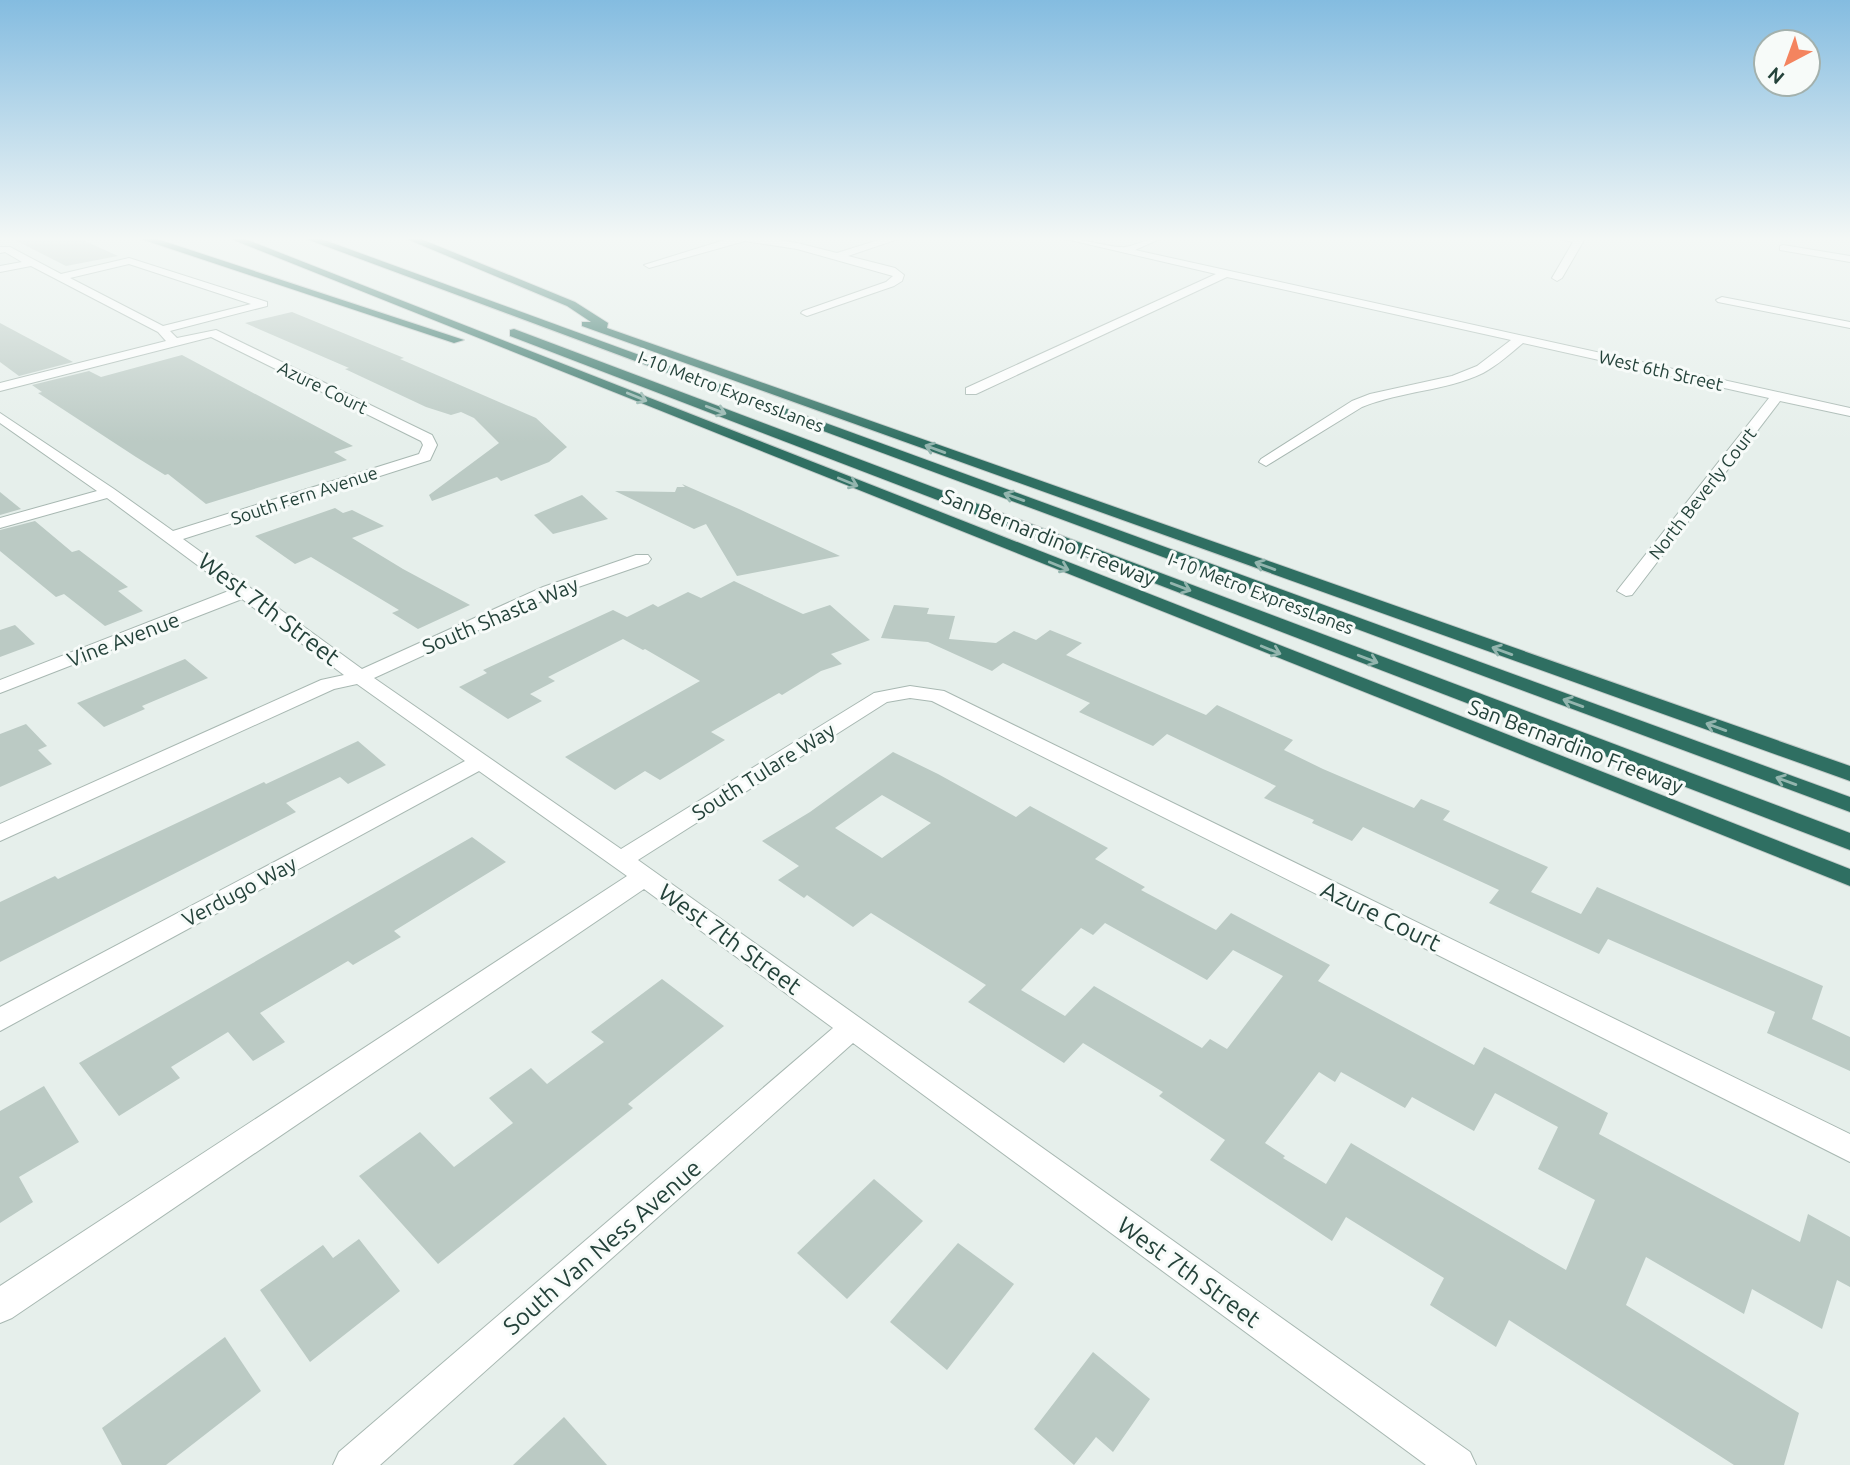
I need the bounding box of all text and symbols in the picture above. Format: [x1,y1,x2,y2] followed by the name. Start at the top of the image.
[1752,28,1822,98] north arrow
[1763,63,1788,89] text: N
[635,346,827,436] street label: I-10 Metro ExpressLanes
[1597,346,1725,394] street label: West 6th Street
[275,357,371,417] street label: Azure Court
[625,392,647,405] one-way arrow
[705,405,727,417] one-way arrow
[1644,423,1760,563] street label: North Beverly Court
[924,442,946,455] one-way arrow
[228,462,380,528] street label: South Fern Avenue
[836,476,858,489] one-way arrow
[939,483,1159,591] street label: San Bernardino Freeway
[1004,490,1026,503] one-way arrow
[193,547,345,671] street label: West 7th Street
[1165,548,1357,638] street label: I-10 Metro ExpressLanes
[1254,559,1276,571] one-way arrow
[1048,560,1070,573] one-way arrow
[418,571,582,659] street label: South Shasta Way
[1169,582,1191,595] one-way arrow
[63,607,183,671] street label: Vine Avenue
[1259,644,1281,657] one-way arrow
[1492,644,1514,656] one-way arrow
[1357,653,1378,666] one-way arrow
[1465,694,1687,798] street label: San Bernardino Freeway
[1562,695,1584,708] one-way arrow
[687,717,839,825] street label: South Tulare Way
[1706,720,1728,732] one-way arrow
[1775,774,1797,787] one-way arrow
[178,851,300,931] street label: Verdugo Way
[1317,875,1446,957] street label: Azure Court
[653,878,807,1000] street label: West 7th Street
[498,1154,706,1340] street label: South Van Ness Avenue
[1112,1211,1266,1333] street label: West 7th Street

